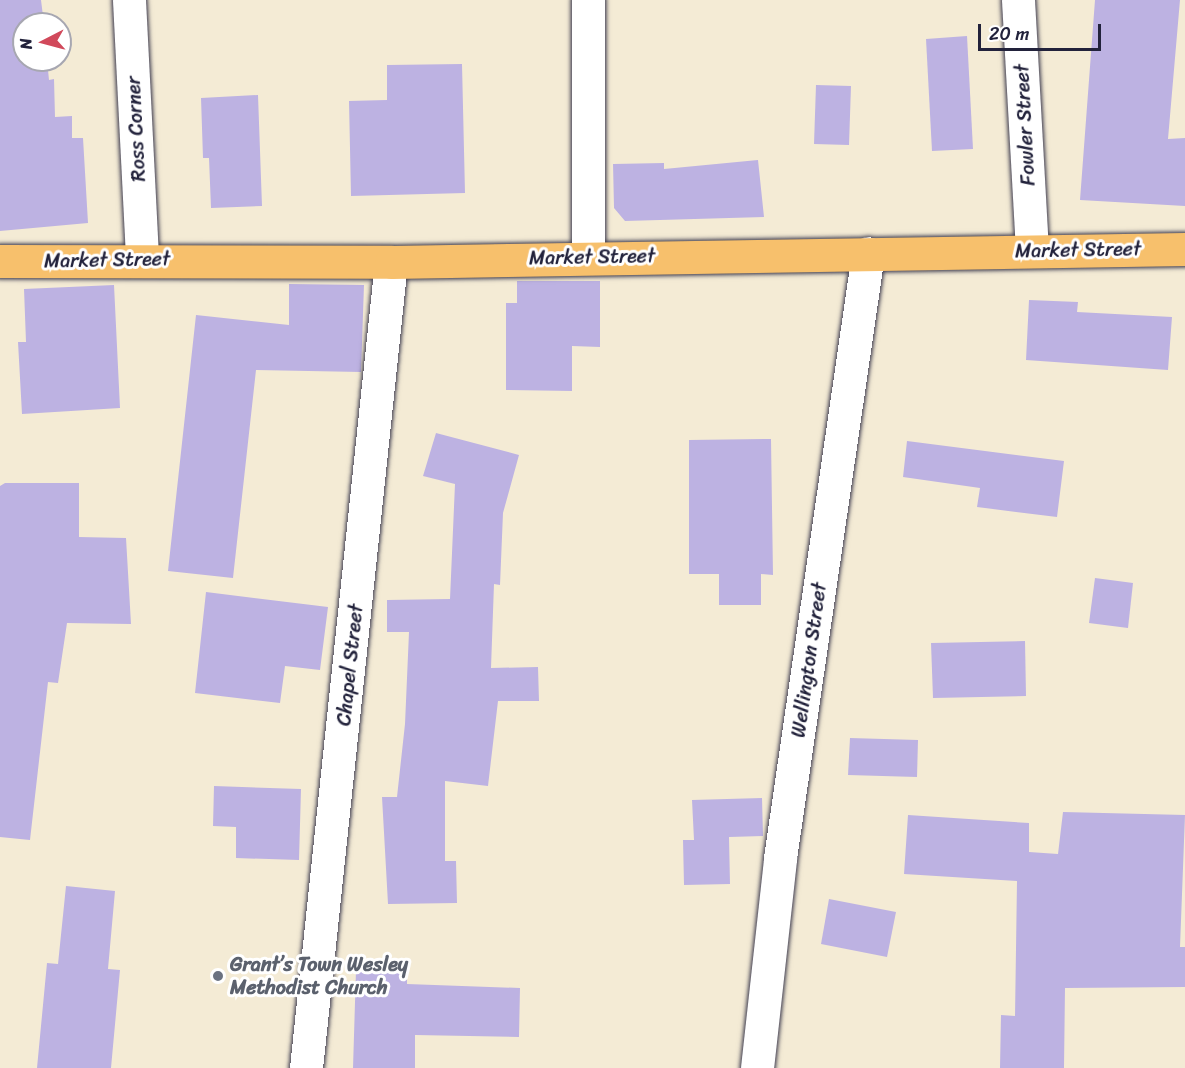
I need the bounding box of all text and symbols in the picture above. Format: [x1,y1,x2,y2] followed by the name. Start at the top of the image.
[12,12,72,72] north arrow
[981,12,1104,50] scale bar
[989,18,1029,50] text: 20 m
[11,37,41,51] text: N
[1010,63,1040,187] street label: Fowler Street
[121,75,151,183] street label: Ross Corner
[1014,237,1142,263] street label: Market Street
[528,244,656,270] street label: Market Street
[43,247,171,273] street label: Market Street
[786,581,832,739] street label: Wellington Street
[332,603,368,727] street label: Chapel Street
[230,952,408,999] place label: Grant’s Town Wesley Methodist Church
[211,969,225,983] marker: Grant’s Town Wesley Methodist Church

